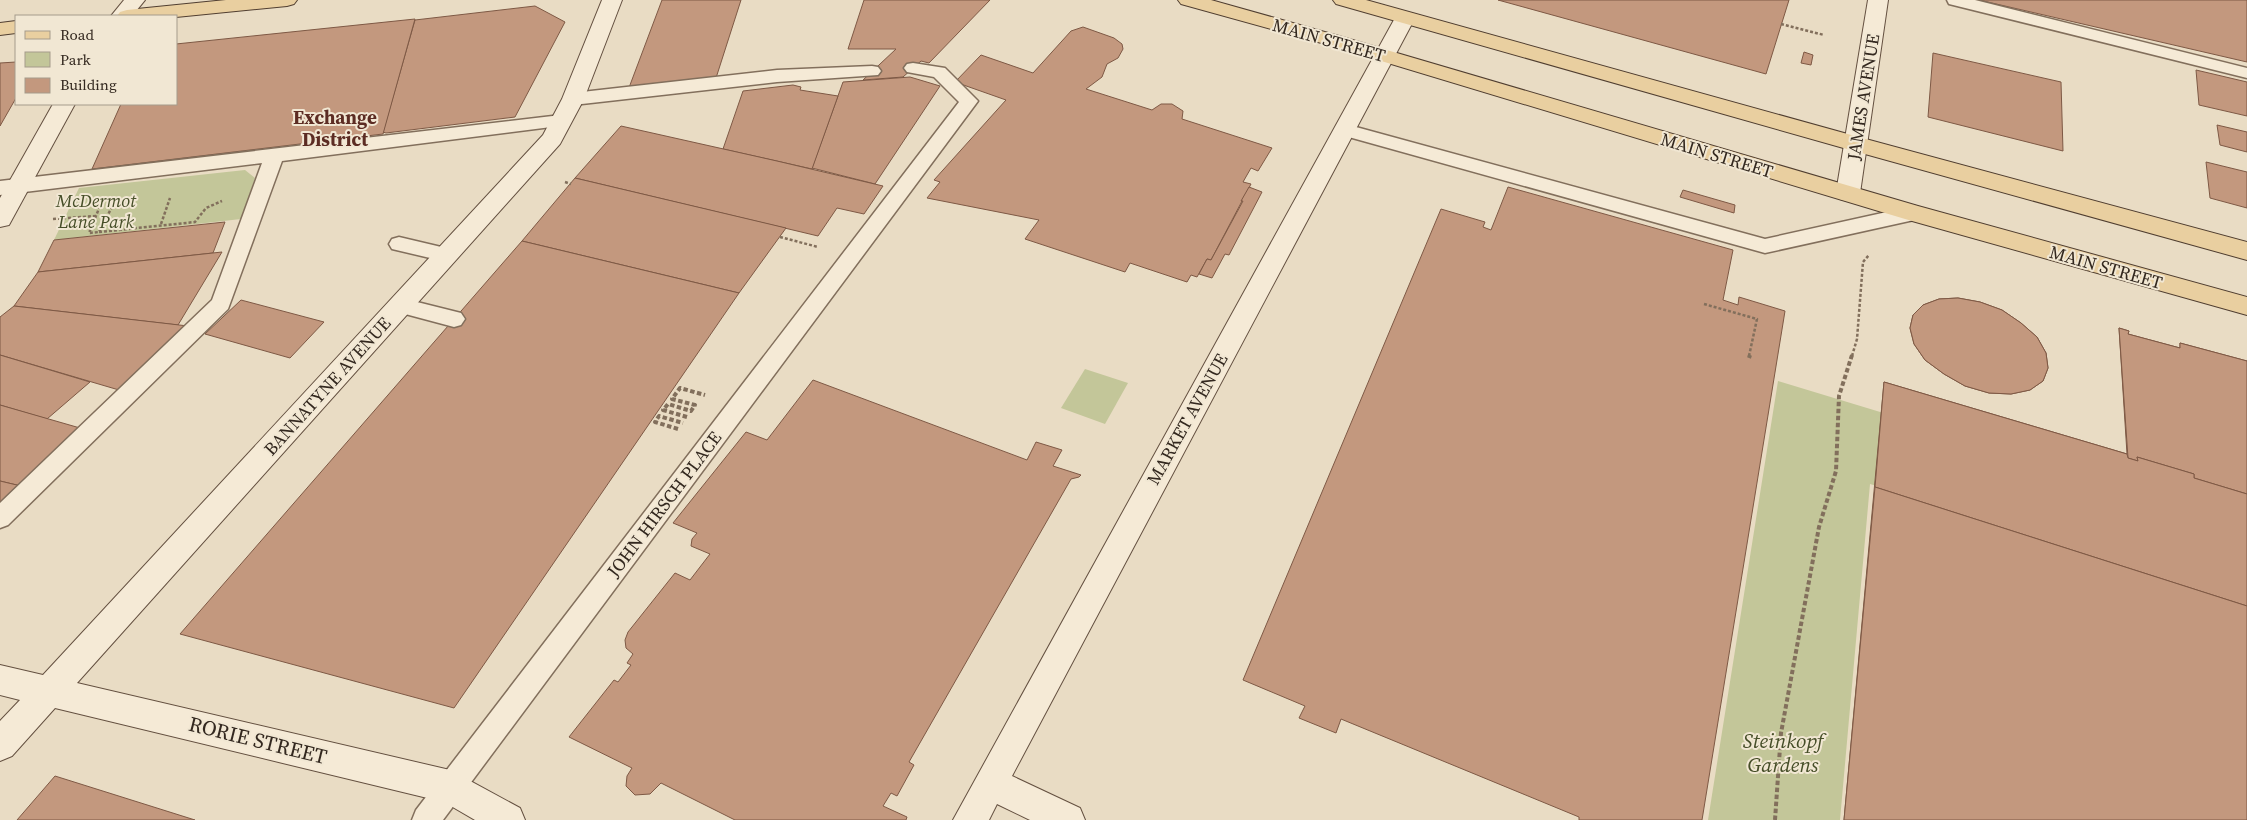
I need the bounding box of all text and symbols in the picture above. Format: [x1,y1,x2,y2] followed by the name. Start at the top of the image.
[1270,12,1388,68] street label: MAIN STREET
[15,15,178,105] legend
[60,24,94,45] text: Road
[1841,32,1885,163] street label: JAMES AVENUE
[60,49,92,70] text: Park
[60,74,117,95] text: Building
[293,104,377,152] district label: Exchange District
[1658,126,1776,184] street label: MAIN STREET
[55,188,137,234] park label: McDermot Lane Park
[2047,239,2165,295] street label: MAIN STREET
[258,311,396,461] street label: BANNATYNE AVENUE
[1140,349,1234,489] street label: MARKET AVENUE
[600,426,727,583] street label: JOHN HIRSCH PLACE
[186,709,330,771] street label: RORIE STREET
[1743,726,1827,779] park label: Steinkopf Gardens

